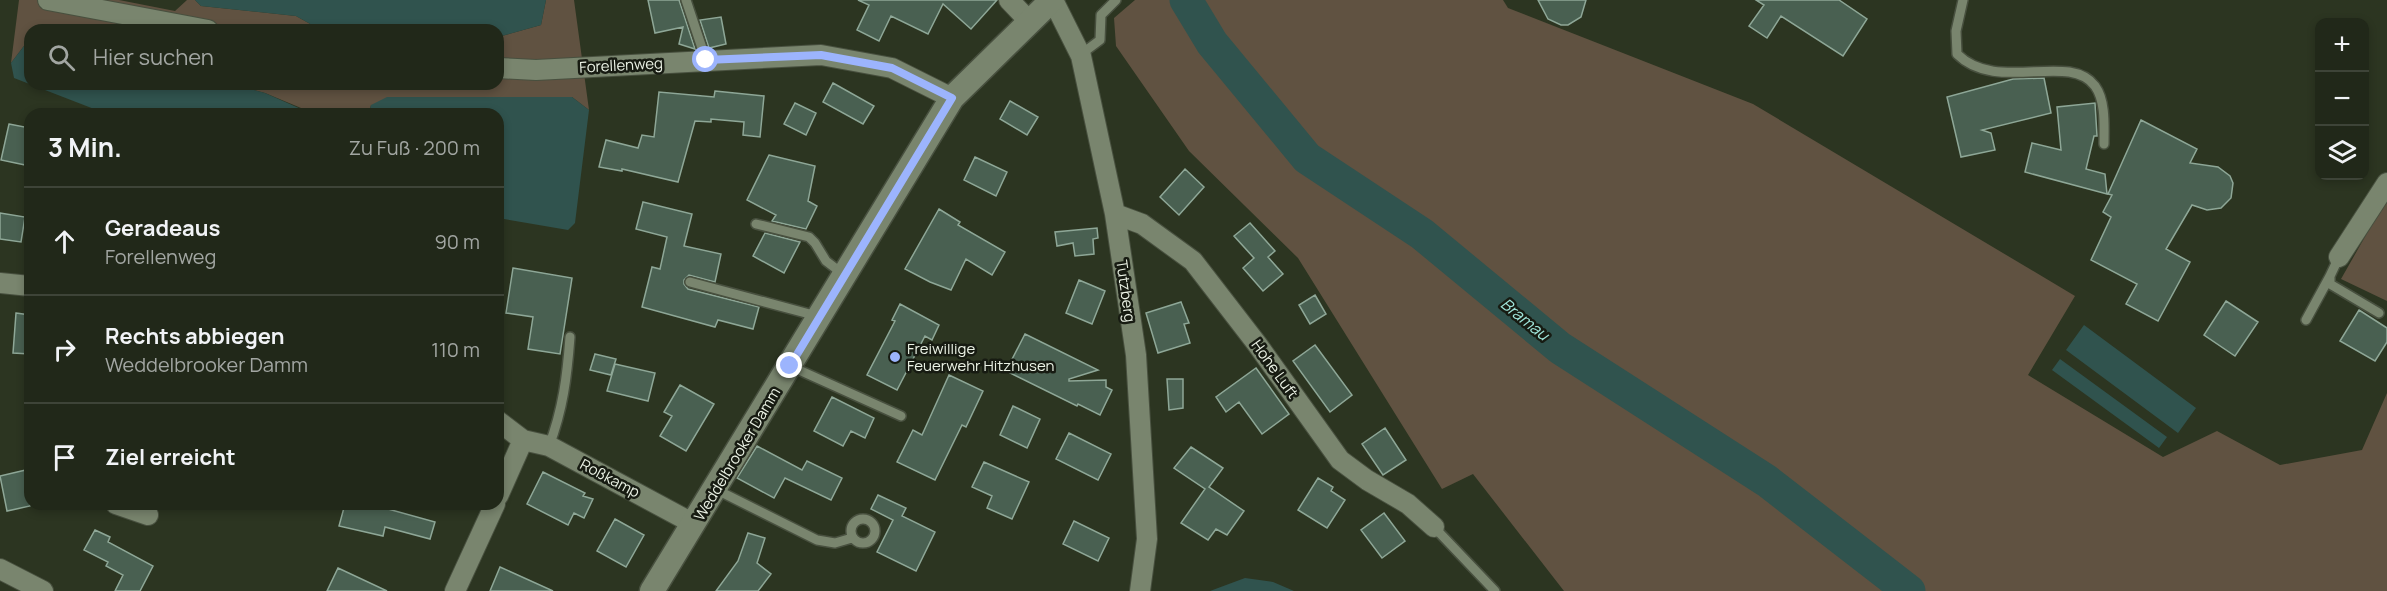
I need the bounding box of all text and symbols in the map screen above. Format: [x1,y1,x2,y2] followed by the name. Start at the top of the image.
[2315,18,2369,180] map controls
[2315,18,2369,72] button: +
[24,24,504,90] search box
[45,41,78,74] icon: search
[93,42,214,72] text: Hier suchen
[692,46,718,72] route start
[579,52,663,78] street label: Forellenweg
[2315,72,2369,126] button: −
[2315,126,2369,180] button: layers
[48,129,122,165] text: 3 Min.
[349,134,480,161] text: Zu Fuß · 200 m
[105,213,220,243] text: Geradeaus
[48,225,81,258] icon: ahead
[434,228,480,255] text: 90 m
[105,243,216,270] text: Forellenweg
[1111,258,1141,324] street label: Tutzberg
[1496,293,1555,346] water label: Bramau
[105,321,284,351] text: Rechts abbiegen
[48,333,81,366] icon: right
[1247,335,1303,403] street label: Hohe Luft
[431,336,480,363] text: 110 m
[907,338,1054,376] place label: Freiwillige Feuerwehr Hitzhusen
[888,350,902,364] marker: Freiwillige Feuerwehr Hitzhusen
[105,351,308,378] text: Weddelbrooker Damm
[776,352,802,378] route end
[689,383,785,525] street label: Weddelbrooker Damm
[48,441,81,474] icon: arrive
[105,442,236,472] text: Ziel erreicht
[577,454,644,503] street label: Roßkamp

